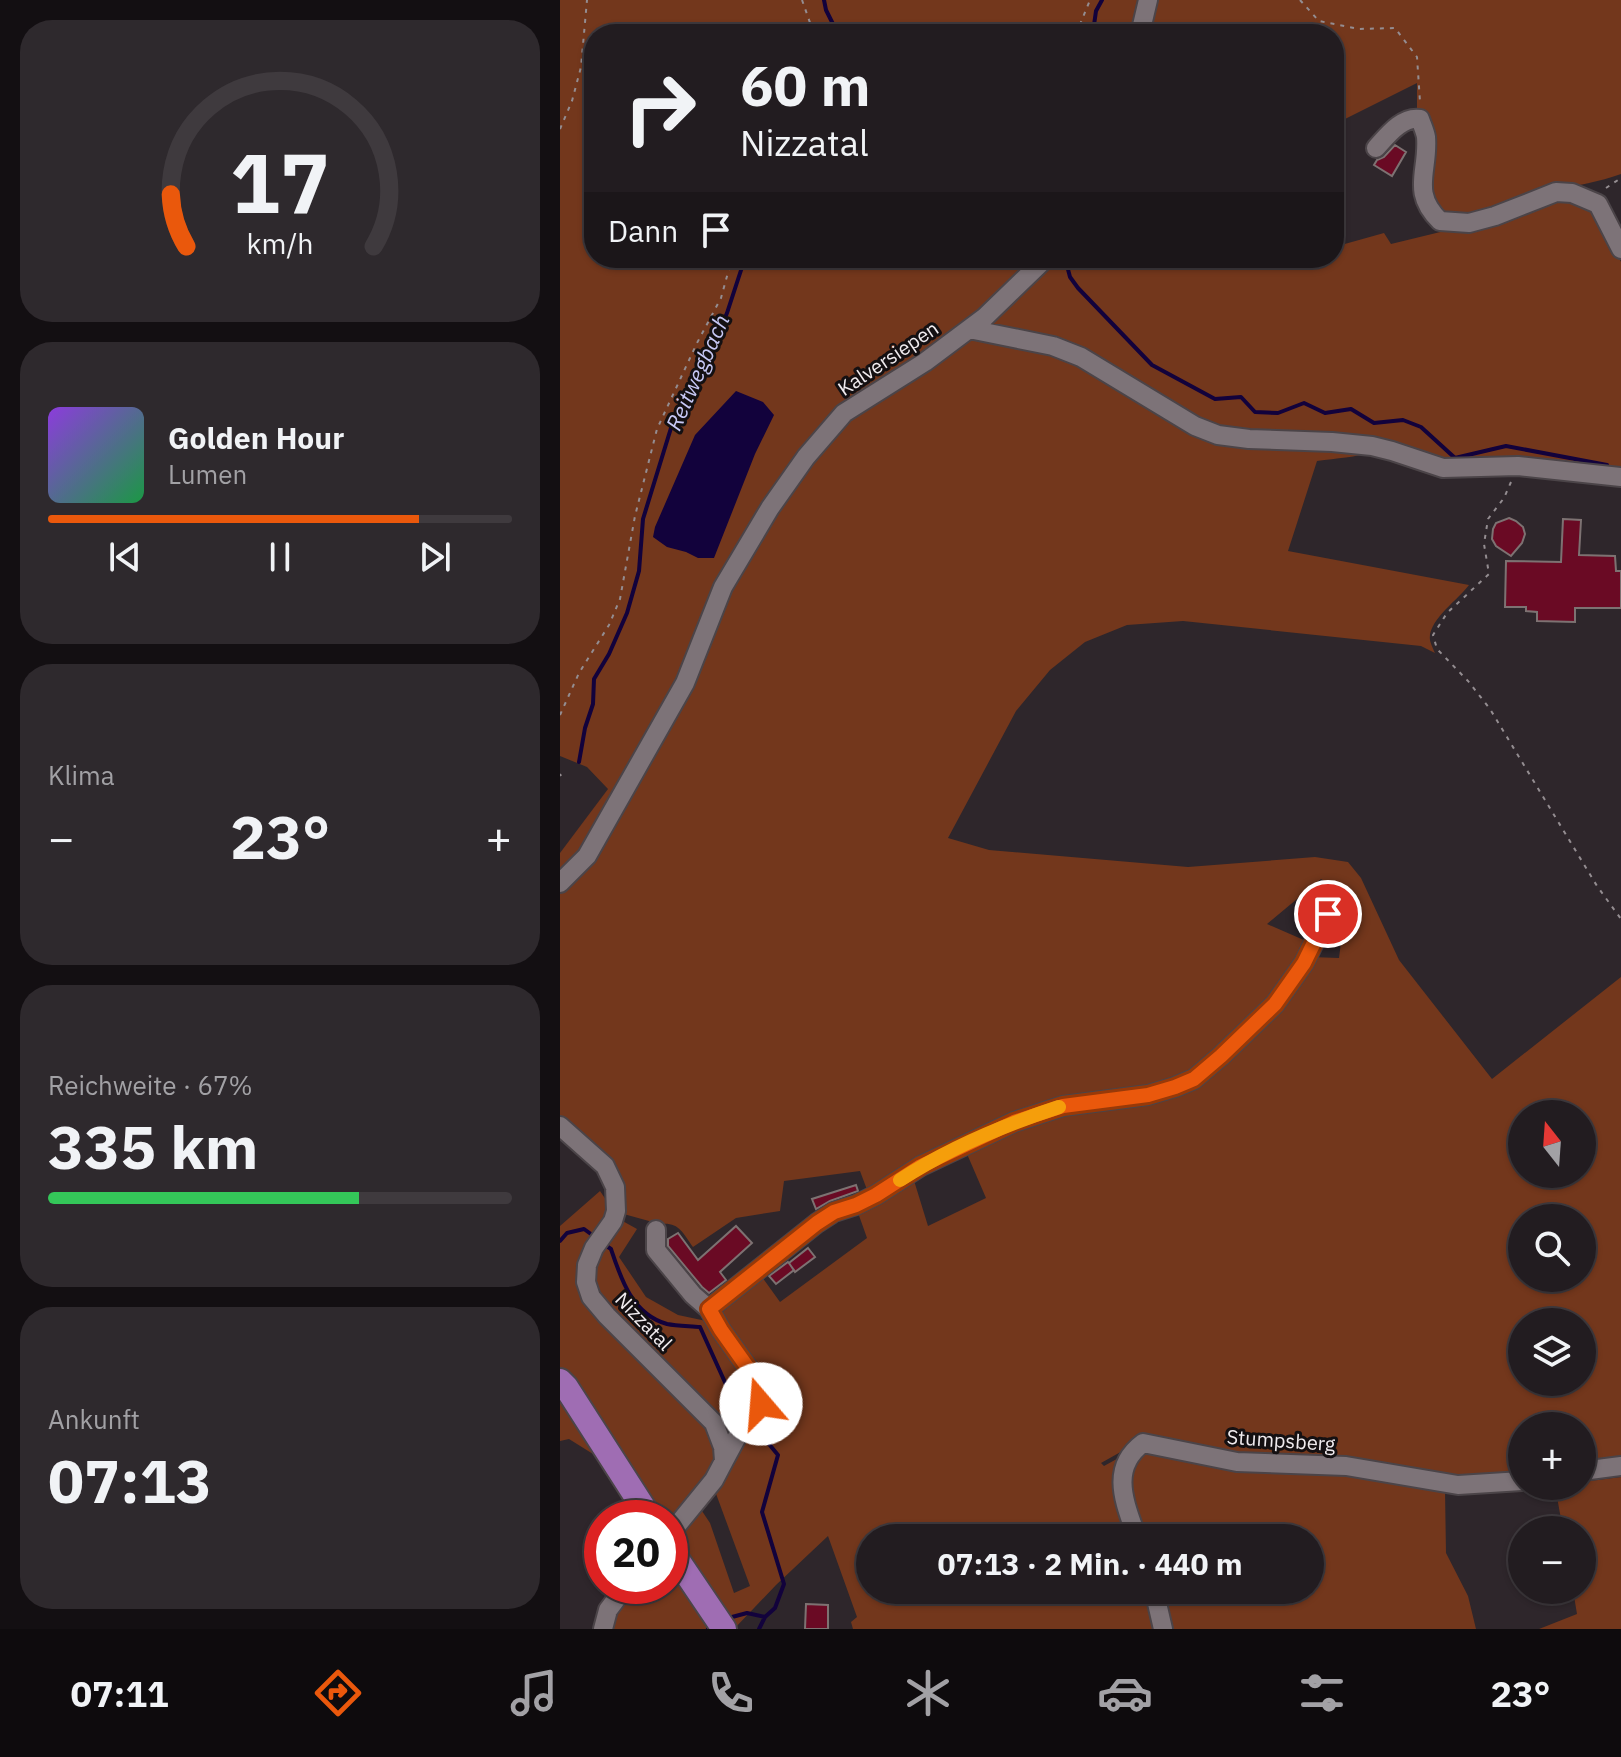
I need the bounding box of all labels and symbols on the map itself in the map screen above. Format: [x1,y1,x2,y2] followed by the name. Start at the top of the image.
[659,309,735,435] water label: Reitwegbach
[832,314,944,402] street label: Kalversiepen
[1294,880,1362,948] pin
[1508,1100,1596,1188] north arrow
[609,1286,679,1356] street label: Nizzatal
[719,1362,803,1446] position arrow
[1226,1423,1337,1457] street label: Stumpsberg
[584,1500,688,1604] speed limit sign: 20

